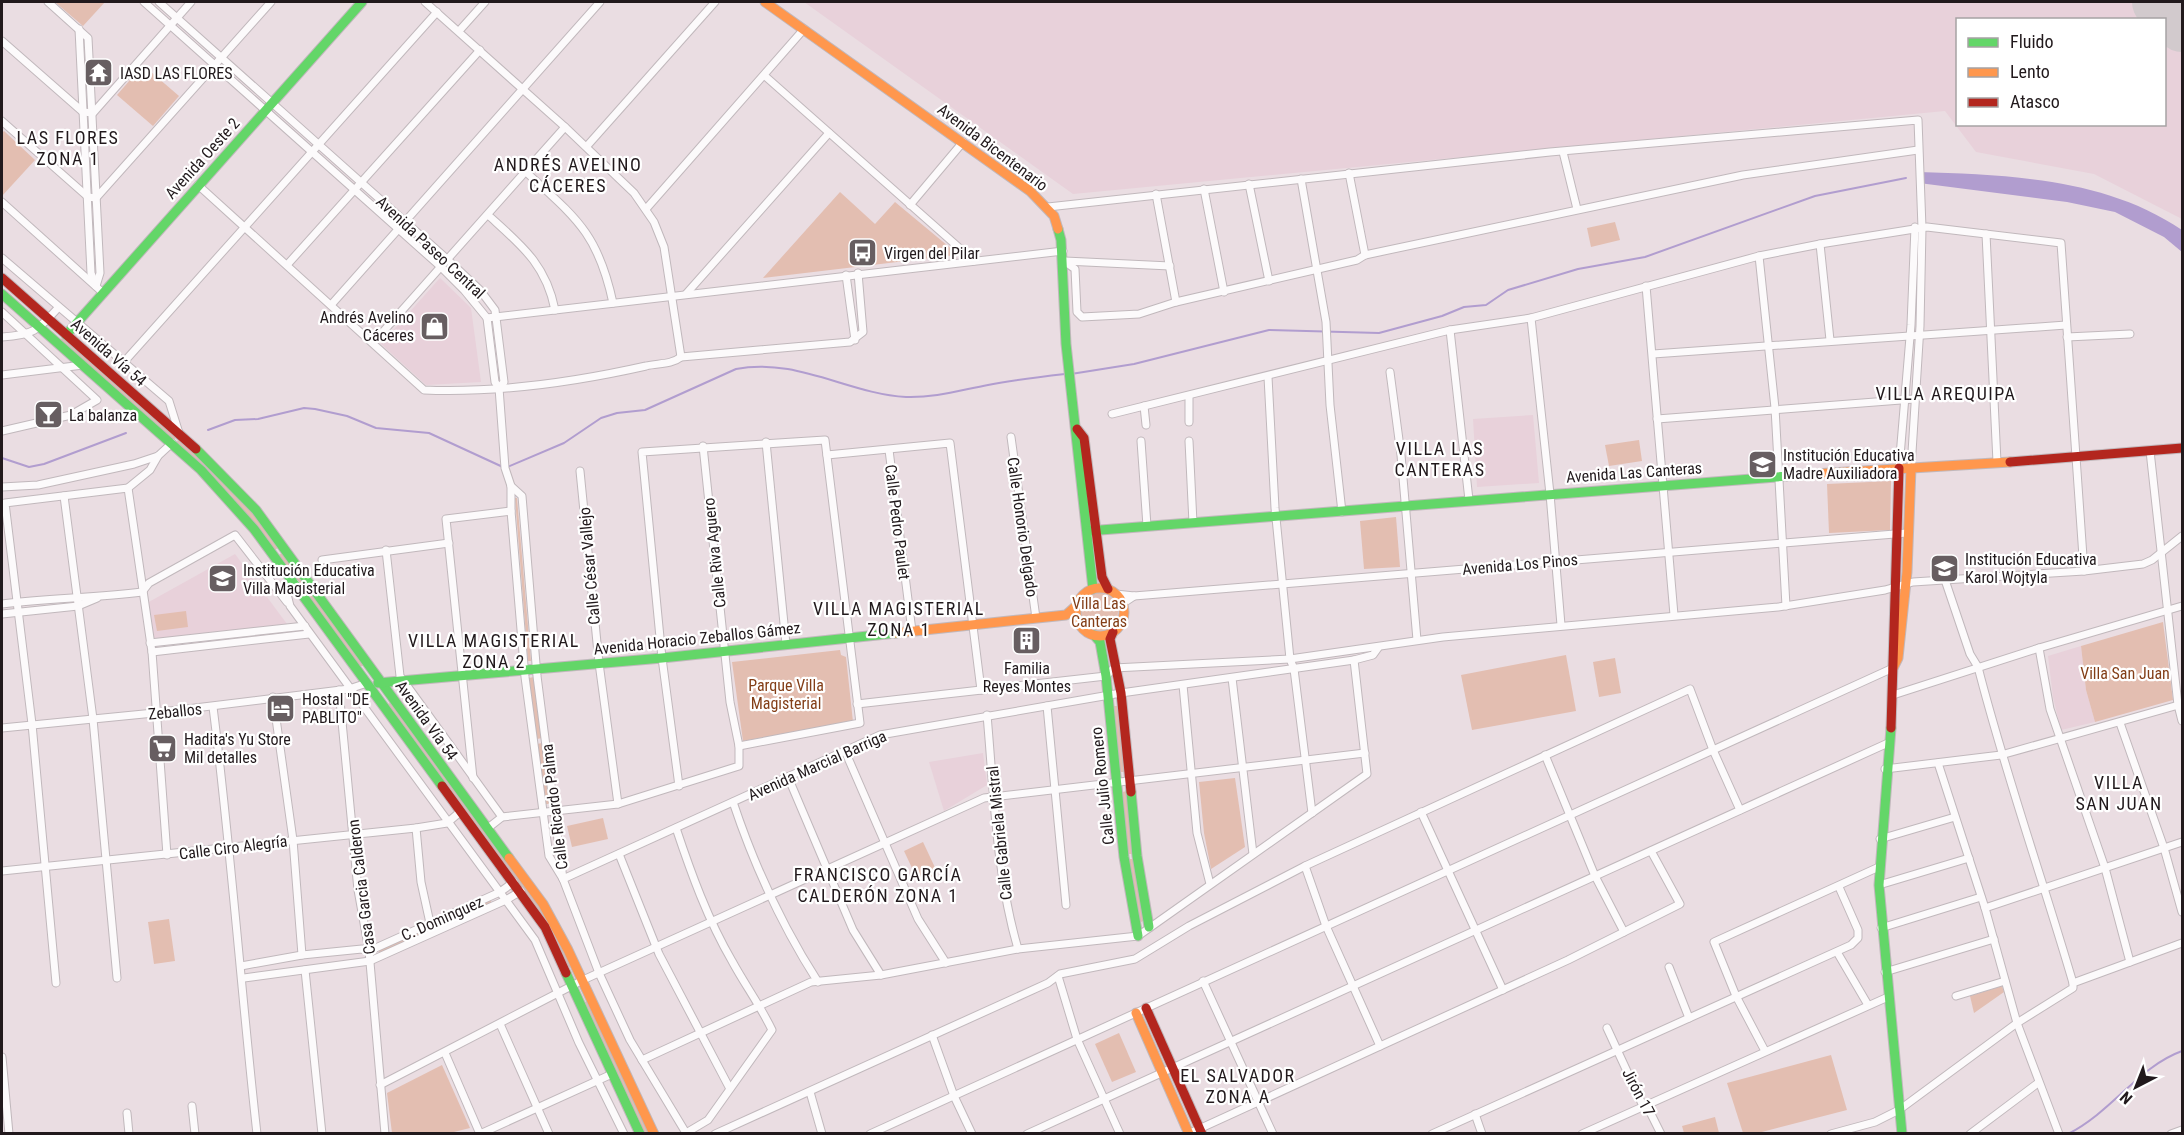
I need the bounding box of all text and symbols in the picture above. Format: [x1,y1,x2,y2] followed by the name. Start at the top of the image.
[1956,18,2166,126] legend
[2010,31,2054,52] text: Fluido
[83,57,115,89] temple icon: IASD LAS FLORES
[2010,61,2050,82] text: Lento
[120,64,233,83] place label: IASD LAS FLORES
[2010,91,2060,112] text: Atasco
[934,100,1052,195] street label: Avenida Bicentenario
[161,114,244,203] street label: Avenida Oeste 2
[17,127,119,169] district label: LAS FLORES ZONA 1
[494,154,642,196] district label: ANDRÉS AVELINO CÁCERES
[372,192,489,303] street label: Avenida Paseo Central
[847,237,879,269] bus stop icon: Virgen del Pilar
[884,244,980,263] place label: Virgen del Pilar
[320,308,414,345] place label: Andrés Avelino Cáceres
[419,310,451,342] shop icon: Andrés Avelino Cáceres
[67,314,150,390] street label: Avenida Vía 54
[1876,383,2016,404] district label: VILLA AREQUIPA
[32,399,64,431] bar icon: La balanza
[69,406,137,425] place label: La balanza
[1394,438,1486,480] district label: VILLA LAS CANTERAS
[1783,446,1915,483] place label: Institución Educativa Madre Auxiliadora
[1746,448,1778,480] school or university icon: Institución Educativa Madre Auxiliadora
[1003,456,1042,598] street label: Calle Honorio Delgado
[1565,458,1703,487] street label: Avenida Las Canteras
[881,463,914,581] street label: Calle Pedro Paulet
[699,497,730,609] street label: Calle Riva Aguero
[575,506,604,626] street label: Calle César Vallejo
[1461,550,1579,579] street label: Avenida Los Pinos
[1965,550,2097,587] place label: Institución Educativa Karol Wojtyla
[1928,552,1960,584] school or university icon: Institución Educativa Karol Wojtyla
[243,561,375,598] place label: Institución Educativa Villa Magisterial
[206,563,238,595] school or university icon: Institución Educativa Villa Magisterial
[1071,594,1127,631] park label: Villa Las Canteras
[813,598,985,640] district label: VILLA MAGISTERIAL ZONA 1
[593,618,801,659] street label: Avenida Horacio Zeballos Gámez
[1011,624,1043,656] building icon: Familia Reyes Montes
[408,630,580,672] district label: VILLA MAGISTERIAL ZONA 2
[983,659,1071,696] place label: Familia Reyes Montes
[2080,664,2170,683] park label: Villa San Juan
[748,676,824,713] park label: Parque Villa Magisterial
[391,677,462,764] street label: Avenida Vía 54
[302,690,369,727] place label: Hostal "DE PABLITO"
[265,692,297,724] hotel icon: Hostal "DE PABLITO"
[147,699,203,724] street label: Zeballos
[745,726,889,805] street label: Avenida Marcial Barriga
[1087,726,1118,846] street label: Calle Julio Romero
[184,730,291,767] place label: Hadita's Yu Store Mil detalles
[147,732,179,764] supermarket icon: Hadita's Yu Store Mil detalles
[537,743,572,871] street label: Calle Ricardo Palma
[983,765,1016,901] street label: Calle Gabriela Mistral
[2075,772,2163,814] district label: VILLA SAN JUAN
[344,818,379,956] street label: Casa Garcia Calderon
[178,831,288,864] street label: Calle Ciro Alegría
[794,864,962,906] district label: FRANCISCO GARCÍA CALDERÓN ZONA 1
[398,892,486,945] street label: C. Dominguez
[2106,1057,2166,1117] north arrow
[1180,1065,1296,1107] district label: EL SALVADOR ZONA A
[1618,1065,1659,1119] street label: Jirón 17
[2116,1087,2136,1108] text: N

